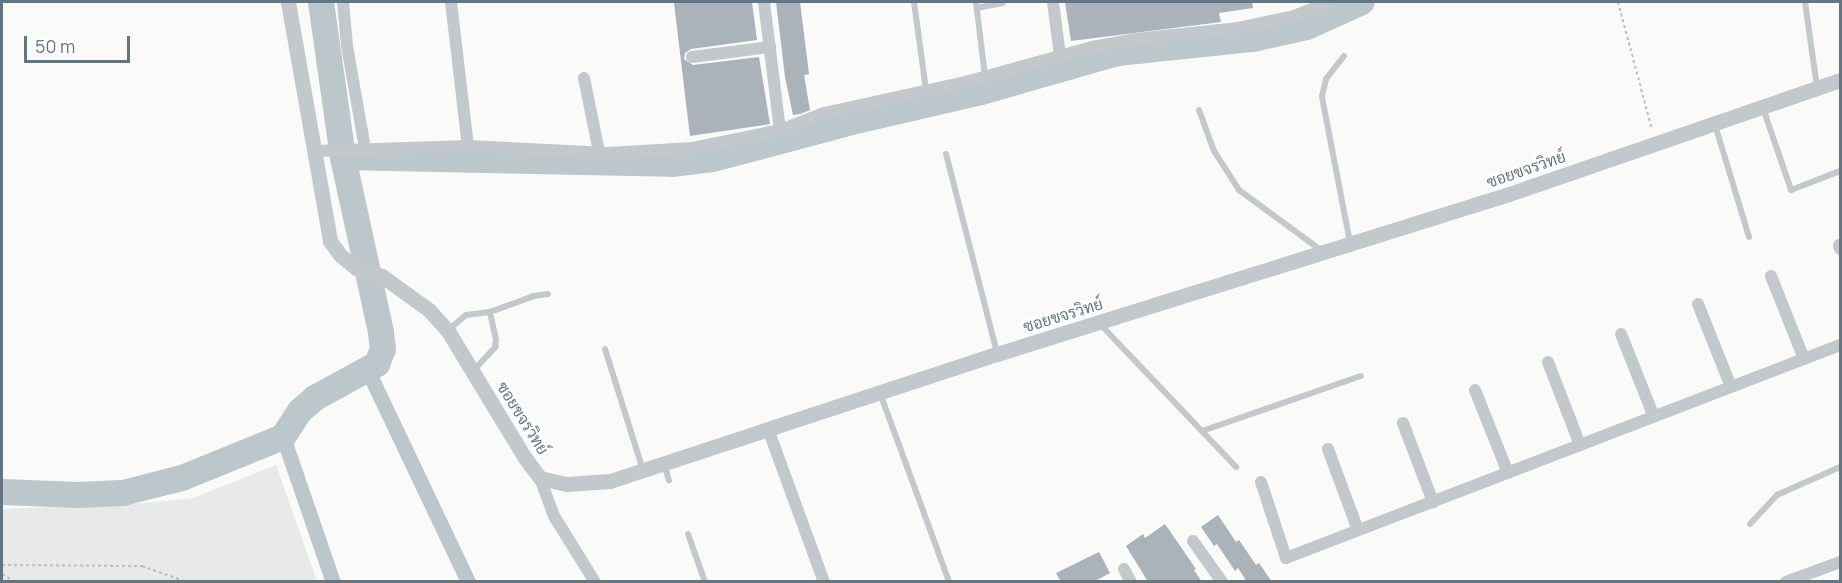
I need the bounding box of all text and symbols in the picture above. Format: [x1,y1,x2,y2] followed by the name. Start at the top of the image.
[27,24,134,62] scale bar
[35,34,75,58] text: 50 m
[1484,147,1568,191] street label: ซอยขจรวิทย์
[1021,294,1105,336] street label: ซอยขจรวิทย์
[493,378,553,458] street label: ซอยขจรวิทย์

